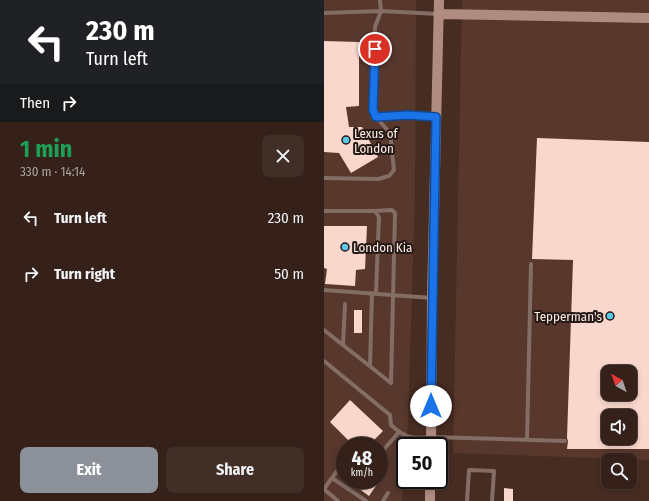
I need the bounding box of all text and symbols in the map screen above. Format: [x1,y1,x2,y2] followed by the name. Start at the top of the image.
[86,14,155,47] text: 230 m
[20,16,72,68] icon: left
[358,32,392,66] pin
[364,38,386,60] icon: arrive
[86,48,148,70] text: Turn left
[58,92,80,114] icon: right
[20,94,50,112] text: Then
[354,126,399,156] place label: Lexus of London
[20,135,72,163] text: 1 min
[262,135,304,177] button: close
[341,135,351,145] marker: Lexus of London
[20,164,85,179] text: 330 m · 14:14
[20,207,42,229] icon: left
[54,209,107,227] text: Turn left
[268,209,304,227] text: 230 m
[353,240,412,255] place label: London Kia
[340,242,350,252] marker: London Kia
[20,263,42,285] icon: right
[54,265,115,283] text: Turn right
[274,265,304,283] text: 50 m
[534,309,602,324] place label: Tepperman's
[605,311,615,321] marker: Tepperman's
[601,365,637,401] north arrow
[601,365,637,489] map controls
[410,385,452,427] position arrow
[601,409,637,445] button: sound
[396,437,448,489] speed limit sign: 50
[352,446,372,470] text: 48
[20,447,158,493] button: Exit
[166,447,304,493] button: Share
[601,453,637,489] button: search
[351,467,373,479] text: km/h

